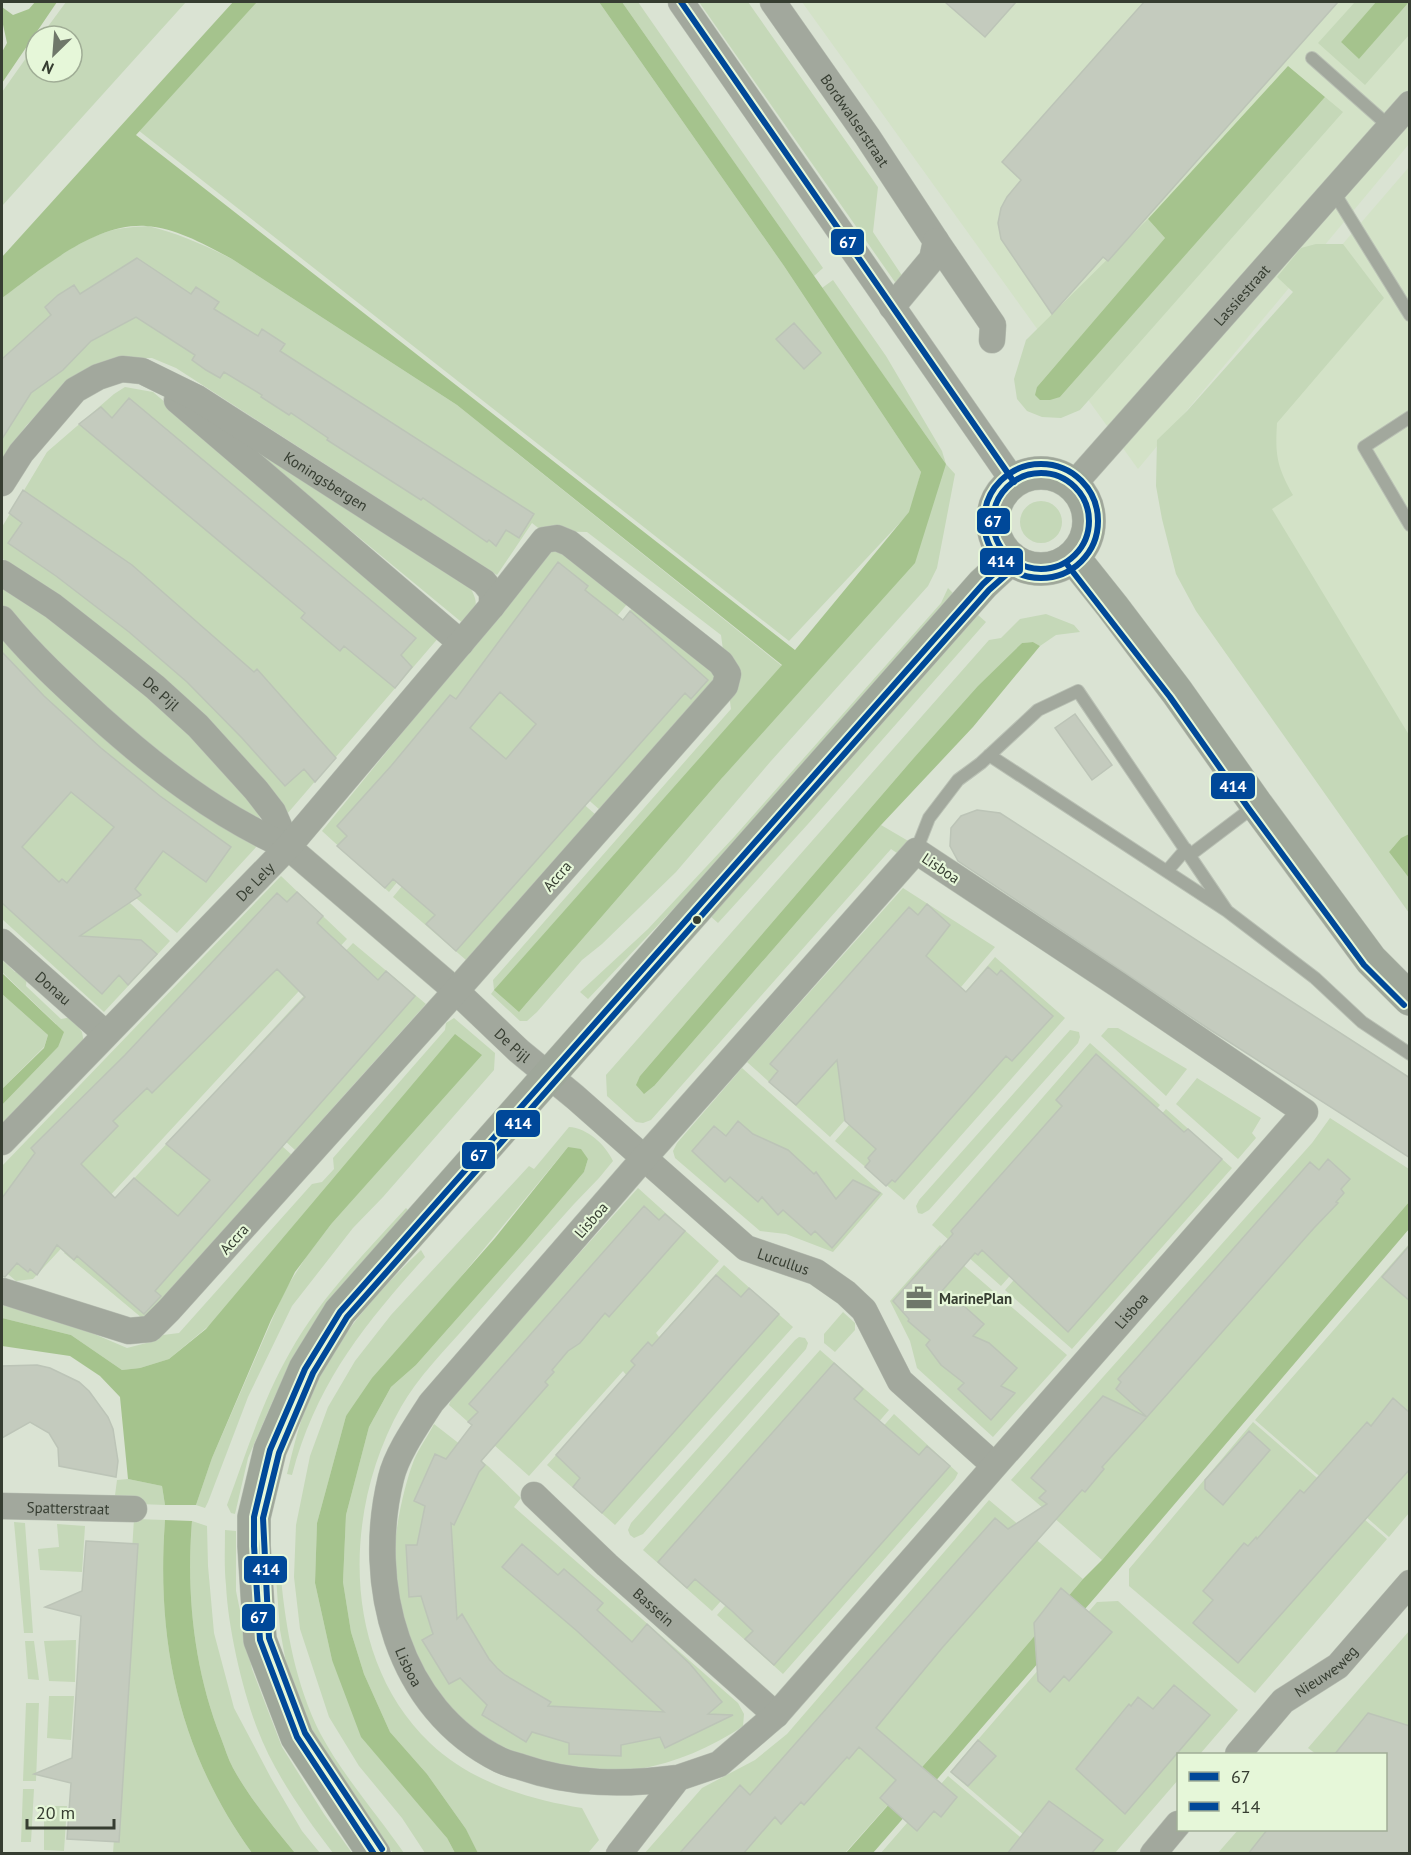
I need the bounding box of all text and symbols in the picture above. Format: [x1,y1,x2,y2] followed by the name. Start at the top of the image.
[24,24,84,84] north arrow
[39,56,57,79] text: N
[817,70,894,170] street label: Bordwalserstraat
[830,228,865,256] line badge: 67
[839,232,857,252] text: 67
[1209,260,1273,329] street label: Lassiestraat
[281,447,372,515] street label: Koningsbergen
[976,507,1011,535] line badge: 67
[984,511,1002,531] text: 67
[979,547,1024,576] line badge: 414
[987,551,1015,571] text: 414
[140,672,184,715] street label: De Pijl
[1210,772,1256,800] line badge: 414
[1219,776,1247,796] text: 414
[918,848,964,888] street label: Lisboa
[539,857,575,895] street label: Accra
[231,858,278,905] street label: De Lely
[691,914,703,926] unlabelled marker
[32,967,76,1009] street label: Donau
[491,1024,535,1067] street label: De Pijl
[495,1109,541,1138] line badge: 414
[504,1113,532,1133] text: 414
[461,1141,496,1170] line badge: 67
[470,1145,488,1165] text: 67
[570,1198,612,1242] street label: Lisboa
[215,1220,253,1258] street label: Accra
[755,1243,812,1279] street label: Lucullus
[904,1283,934,1313] office icon: MarinePlan
[1110,1288,1152,1332] street label: Lisboa
[939,1289,1012,1308] place label: MarinePlan
[26,1497,110,1518] street label: Spatterstraat
[243,1555,288,1584] line badge: 414
[252,1559,280,1579] text: 414
[629,1583,679,1630] street label: Bassein
[241,1603,276,1632] line badge: 67
[250,1607,268,1627] text: 67
[1291,1641,1361,1701] street label: Nieuweweg
[391,1644,427,1690] street label: Lisboa
[1177,1753,1387,1831] legend
[1231,1765,1251,1788] text: 67
[27,1792,114,1830] scale bar
[1231,1795,1261,1818] text: 414
[36,1801,75,1824] text: 20 m

